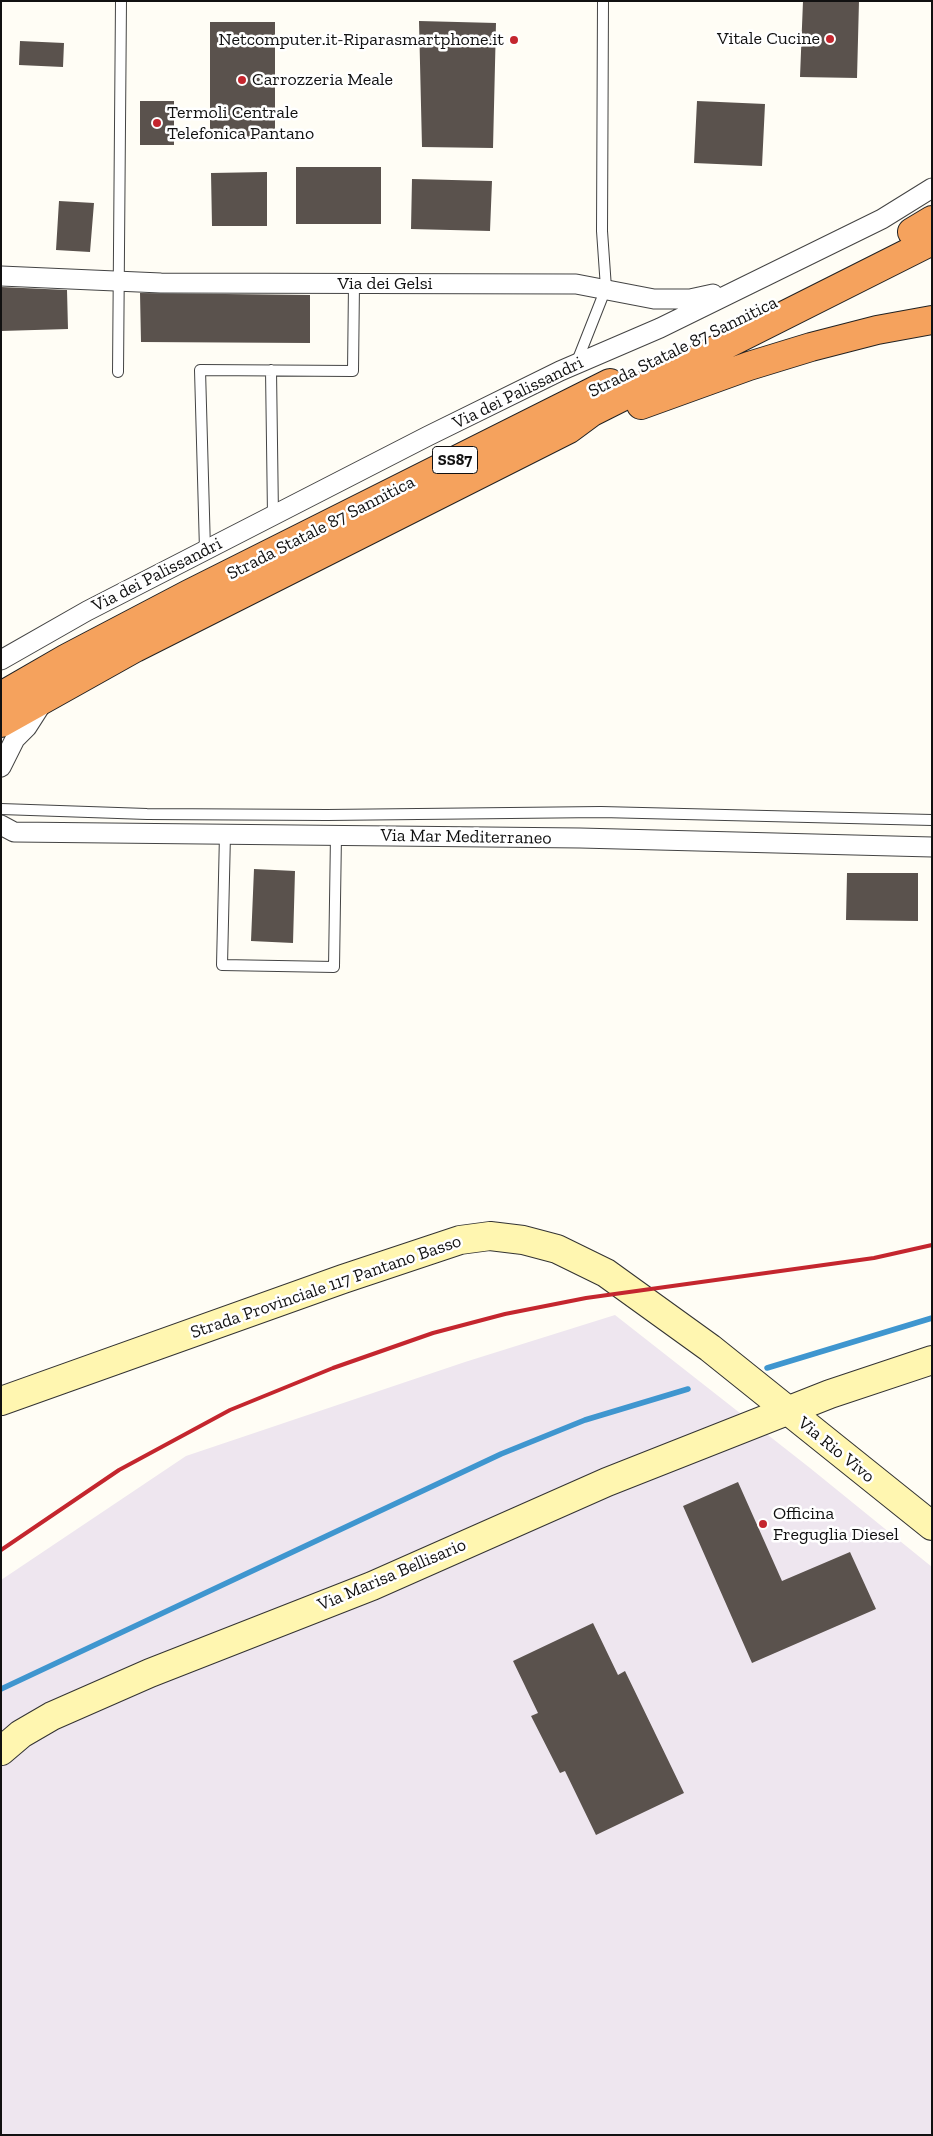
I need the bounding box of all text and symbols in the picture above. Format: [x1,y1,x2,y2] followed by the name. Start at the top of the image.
[717,28,820,50] place label: Vitale Cucine
[219,29,504,51] place label: Netcomputer.it-Riparasmartphone.it
[824,33,836,45] marker: Vitale Cucine
[508,34,520,46] marker: Netcomputer.it-Riparasmartphone.it
[252,69,393,91] place label: Carrozzeria Meale
[236,74,248,86] marker: Carrozzeria Meale
[167,102,314,144] place label: Termoli Centrale Telefonica Pantano
[151,117,163,129] marker: Termoli Centrale Telefonica Pantano
[337,273,433,295] street label: Via dei Gelsi
[585,292,781,402] street label: Strada Statale 87 Sannitica
[449,352,587,434] street label: Via dei Palissandri
[432,446,478,474] road number: SS87
[224,471,418,585] street label: Strada Statale 87 Sannitica
[89,533,225,617] street label: Via dei Palissandri
[380,825,552,849] street label: Via Mar Mediterraneo
[188,1230,464,1344] street label: Strada Provinciale 117 Pantano Basso
[793,1412,879,1488] street label: Via Rio Vivo
[773,1503,899,1546] place label: Officina Freguglia Diesel
[757,1518,769,1530] marker: Officina Freguglia Diesel
[315,1534,469,1616] street label: Via Marisa Bellisario

